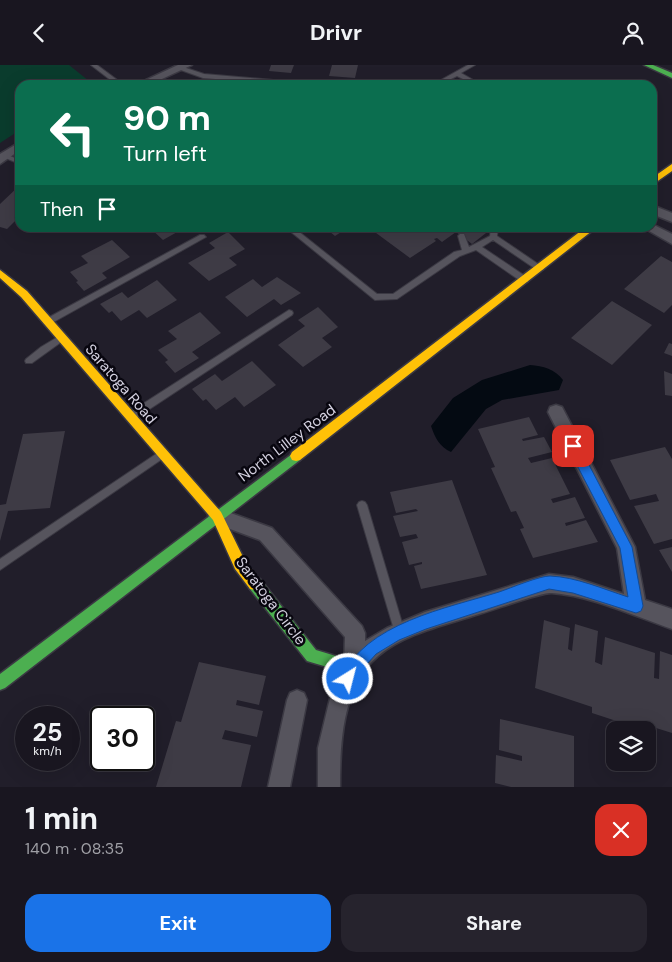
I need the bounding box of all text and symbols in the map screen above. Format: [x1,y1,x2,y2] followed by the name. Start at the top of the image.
[310,18,362,47] text: Drivr
[25,19,53,47] icon: back
[619,19,647,47] icon: person
[123,95,211,141] text: 90 m
[40,100,105,165] icon: left
[123,139,207,168] text: Turn left
[93,195,121,223] icon: arrive
[40,197,83,222] text: Then
[81,340,161,428] street label: Saratoga Road
[234,400,340,486] street label: North Lilley Road
[552,425,594,467] pin
[559,432,587,460] icon: arrive
[231,553,311,649] street label: Saratoga Circle
[321,652,373,704] position arrow
[90,706,155,771] speed limit sign: 30
[33,716,62,749] text: 25
[606,721,656,771] map controls
[606,721,656,771] button: layers
[33,743,62,759] text: km/h
[25,799,98,838] text: 1 min
[595,804,647,856] button: close
[25,838,124,859] text: 140 m · 08:35
[25,894,331,952] button: Exit
[341,894,647,952] button: Share

